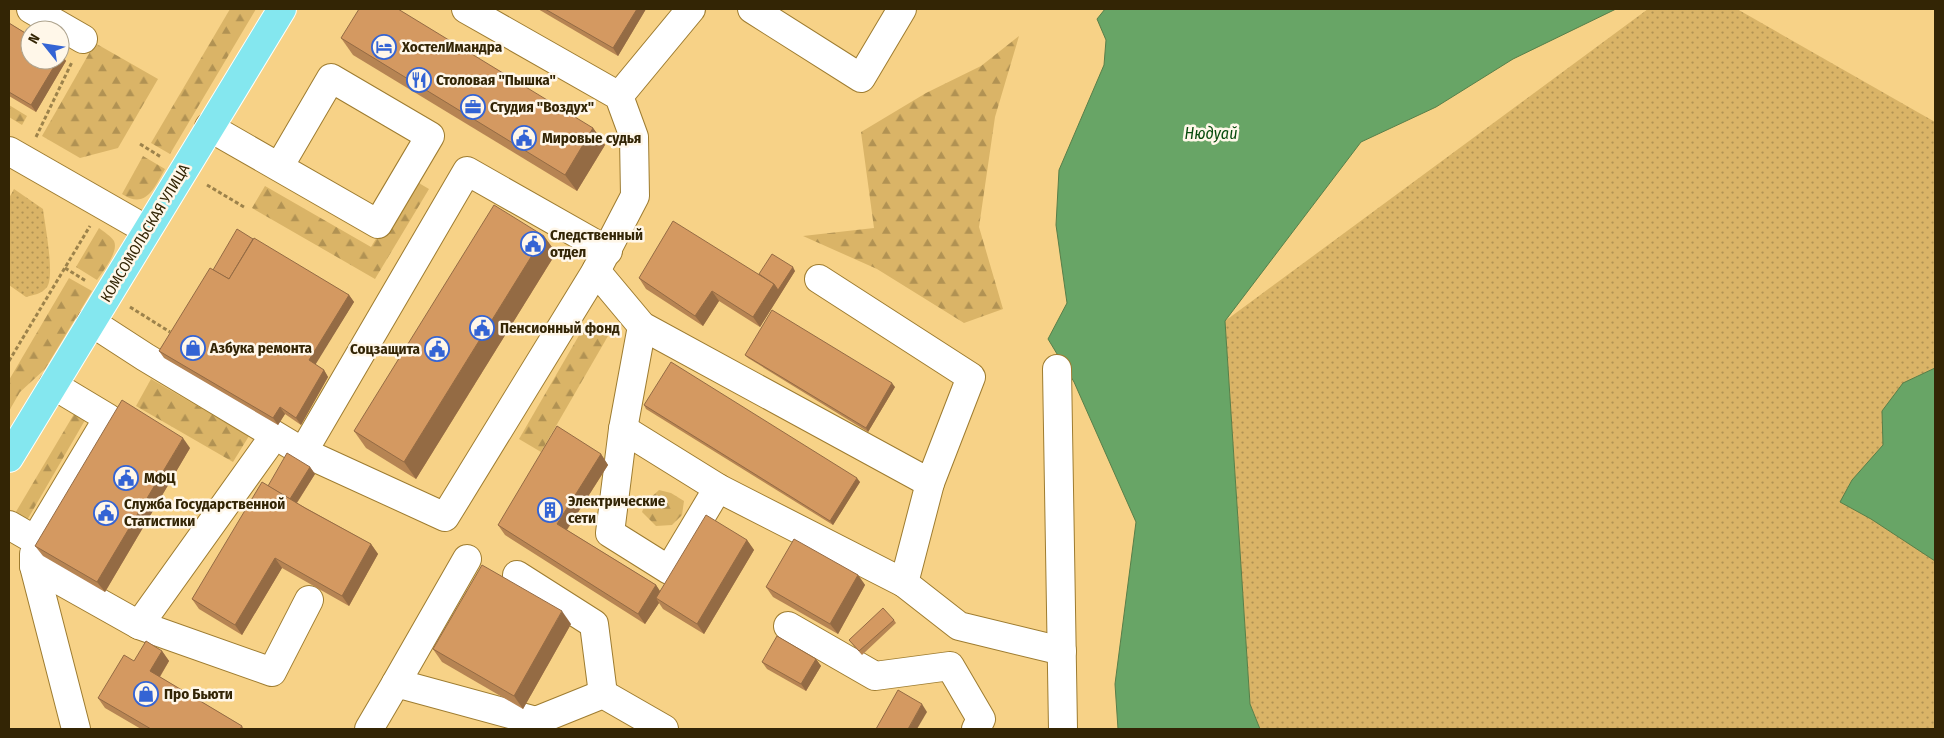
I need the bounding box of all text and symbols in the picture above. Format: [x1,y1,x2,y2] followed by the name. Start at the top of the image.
[20,20,70,70] north arrow
[25,31,44,47] text: N
[371,34,397,60] hotel icon: ХостелИмандра
[401,38,503,56] place label: ХостелИмандра
[406,67,432,93] restaurant icon: Столовая "Пышка"
[436,71,556,89] place label: Столовая "Пышка"
[460,94,486,120] office icon: Студия "Воздух"
[490,98,594,116] place label: Студия "Воздух"
[1185,124,1237,143] water label: Нюдуай
[511,125,537,151] public building icon: Мировые судья
[542,129,641,147] place label: Мировые судья
[97,161,193,305] street label: КОМСОМОЛЬСКАЯ УЛИЦА
[550,226,643,261] place label: Следственный отдел
[520,231,546,257] public building icon: Следственный отдел
[469,315,495,341] public building icon: Пенсионный фонд
[500,319,620,337] place label: Пенсионный фонд
[180,335,206,361] shop icon: Азбука ремонта
[424,336,450,362] public building icon: Соцзащита
[209,339,313,357] place label: Азбука ремонта
[350,340,421,358] place label: Соцзащита
[113,465,139,491] public building icon: МФЦ
[144,469,176,487] place label: МФЦ
[568,492,666,527] place label: Электрические сети
[124,495,285,530] place label: Служба Государственной Статистики
[537,497,563,523] building icon: Электрические сети
[93,500,119,526] public building icon: Служба Государственной Статистики
[133,681,159,707] shop icon: Про Бьюти
[164,685,233,703] place label: Про Бьюти

